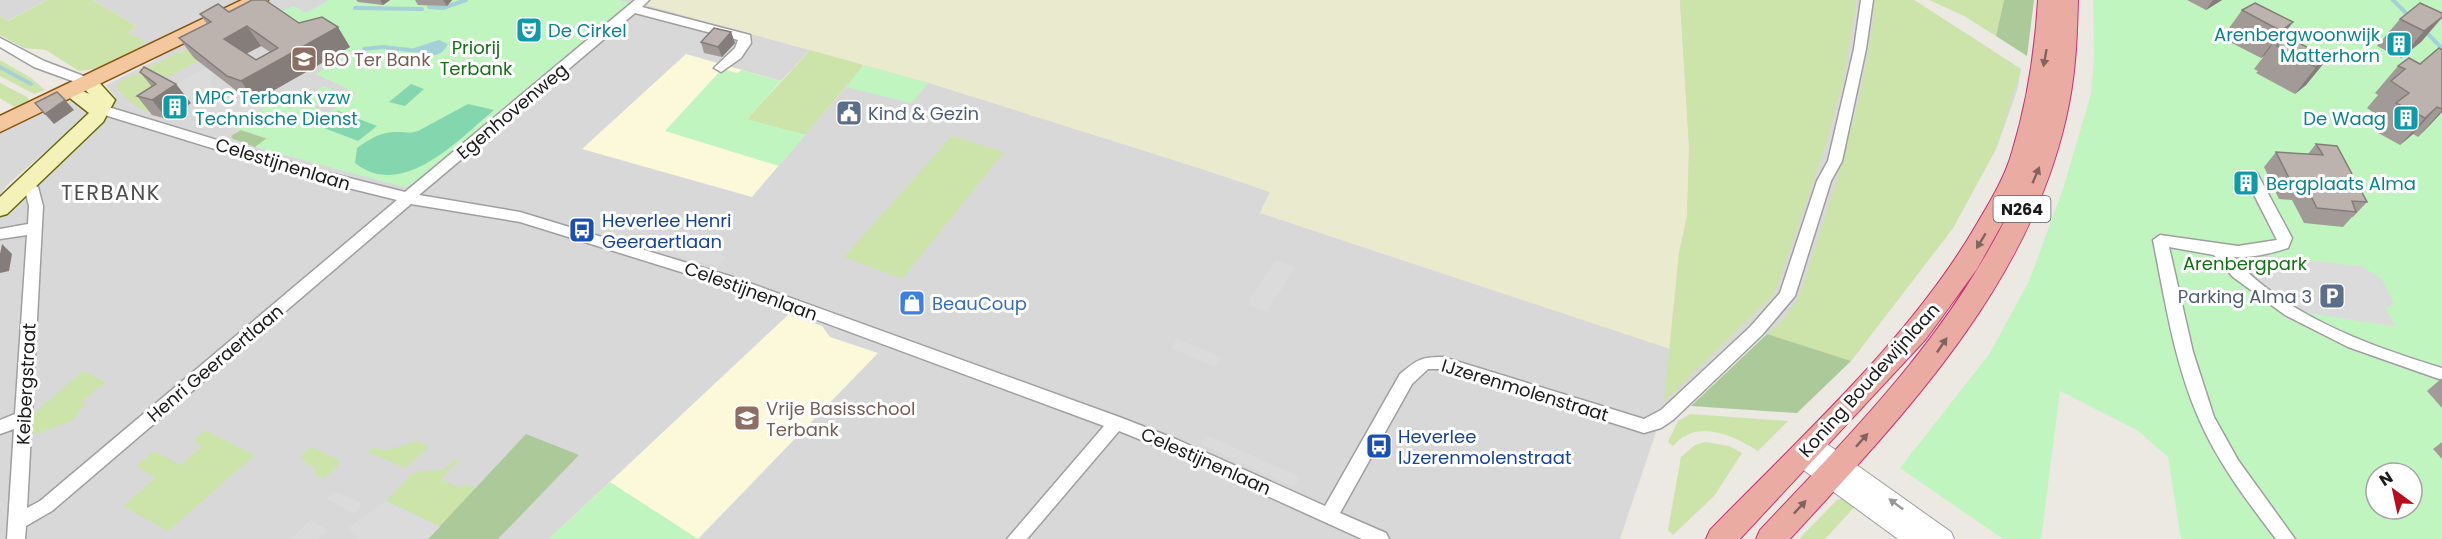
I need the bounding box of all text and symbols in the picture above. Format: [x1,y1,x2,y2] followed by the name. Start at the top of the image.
[514,15,544,45] theatre icon: De Cirkel
[548,18,627,43] place label: De Cirkel
[2214,22,2381,68] place label: Arenbergwoonwijk Matterhorn
[2384,29,2414,59] building icon: Arenbergwoonwijk Matterhorn
[440,35,513,81] park label: Priorij Terbank
[289,44,319,74] school or university icon: BO Ter Bank
[324,47,431,72] place label: BO Ter Bank
[2040,49,2049,68] one-way arrow
[451,57,573,165] street label: Egenhovenweg
[195,85,358,131] place label: MPC Terbank vzw Technische Dienst
[160,92,190,122] building icon: MPC Terbank vzw Technische Dienst
[834,98,864,128] public building icon: Kind & Gezin
[868,101,979,126] place label: Kind & Gezin
[2391,103,2421,133] building icon: De Waag
[2303,106,2386,131] place label: De Waag
[212,132,354,196] street label: Celestijnenlaan
[2032,166,2041,184] one-way arrow
[2231,168,2261,198] building icon: Bergplaats Alma
[2266,171,2416,196] place label: Bergplaats Alma
[61,178,161,207] district label: TERBANK
[1994,196,2050,222] road number: N264
[602,208,731,254] place label: Heverlee Henri Geeraertlaan
[567,215,597,245] bus stop icon: Heverlee Henri Geeraertlaan
[1975,233,1986,249] one-way arrow
[2183,251,2308,276] park label: Arenbergpark
[681,255,821,327] street label: Celestijnenlaan
[2317,281,2347,311] parking icon: Parking Alma 3
[2178,284,2312,309] place label: Parking Alma 3
[897,288,927,318] shop icon: BeauCoup
[932,291,1027,316] place label: BeauCoup
[1793,297,1945,463] street label: Koning Boudewijnlaan
[141,298,289,428] street label: Henri Geeraertlaan
[10,322,42,446] street label: Keibergstraat
[1936,337,1947,353] one-way arrow
[1438,353,1612,427] street label: IJzerenmolenstraat
[766,396,915,442] place label: Vrije Basisschool Terbank
[732,403,762,433] school or university icon: Vrije Basisschool Terbank
[1137,421,1275,501] street label: Celestijnenlaan
[1398,424,1571,470] place label: Heverlee IJzerenmolenstraat
[1364,431,1394,461] bus stop icon: Heverlee IJzerenmolenstraat
[1855,433,1869,448] one-way arrow
[2364,461,2424,521] north arrow
[2375,466,2397,492] text: N
[1888,498,1904,510] one-way arrow
[1793,500,1807,514] one-way arrow

